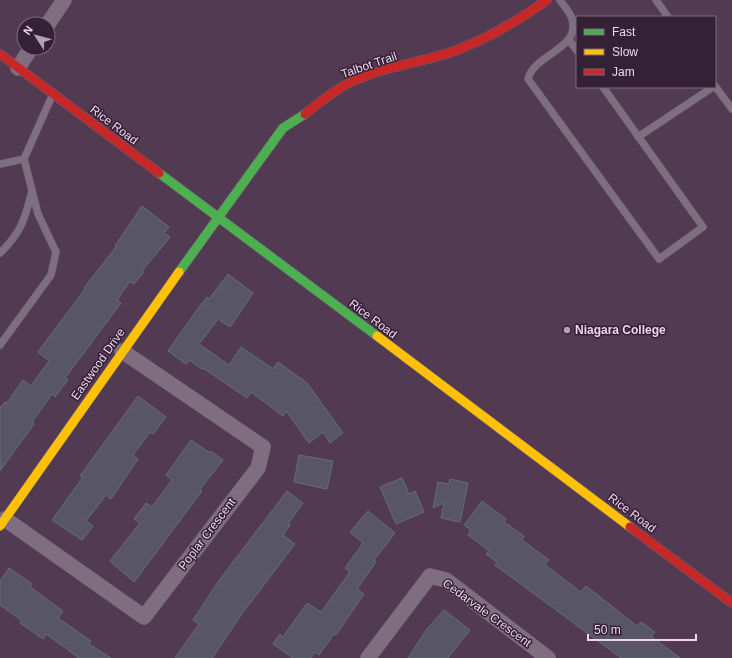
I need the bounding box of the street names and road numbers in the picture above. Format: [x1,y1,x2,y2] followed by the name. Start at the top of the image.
[339,49,399,81] street label: Talbot Trail
[87,103,141,147] street label: Rice Road
[346,297,400,341] street label: Rice Road
[68,325,128,402] street label: Eastwood Drive
[605,491,659,535] street label: Rice Road
[176,495,239,573] street label: Poplar Crescent
[440,576,535,650] street label: Cedarvale Crescent

